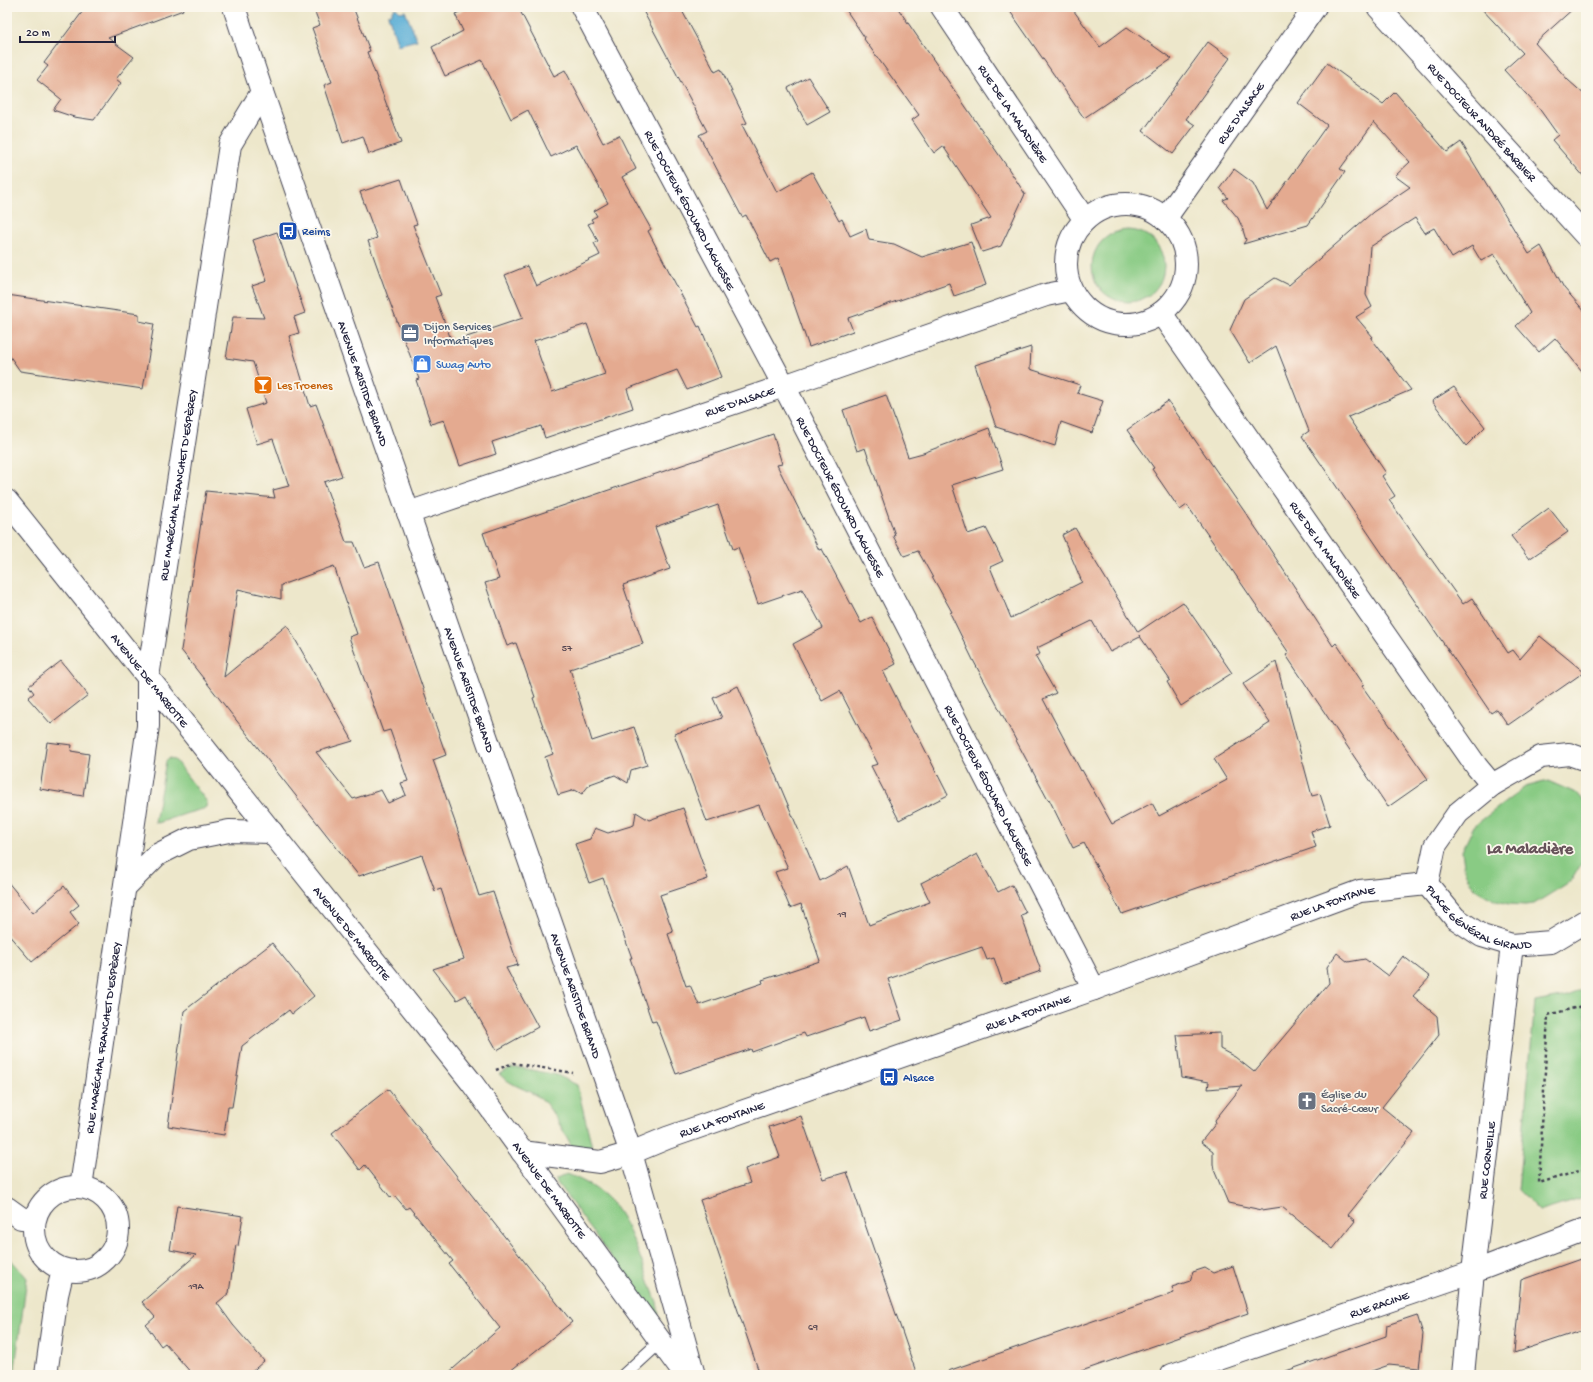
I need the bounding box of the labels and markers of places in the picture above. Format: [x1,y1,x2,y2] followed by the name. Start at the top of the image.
[277,220,299,242] bus stop icon: Reims
[302,226,331,240] place label: Reims
[423,321,493,349] place label: Dijon Services Informatiques
[399,322,421,344] office icon: Dijon Services Informatiques
[411,353,433,375] shop icon: Swag Auto
[436,359,491,373] place label: Swag Auto
[252,374,274,396] bar icon: Les Troenes
[277,380,333,394] place label: Les Troenes
[878,1066,900,1088] bus stop icon: Alsace
[903,1072,935,1086] place label: Alsace
[1321,1089,1380,1117] place label: Église du Sacré-Cœur
[1296,1090,1318,1112] church icon: Église du Sacré-Cœur

